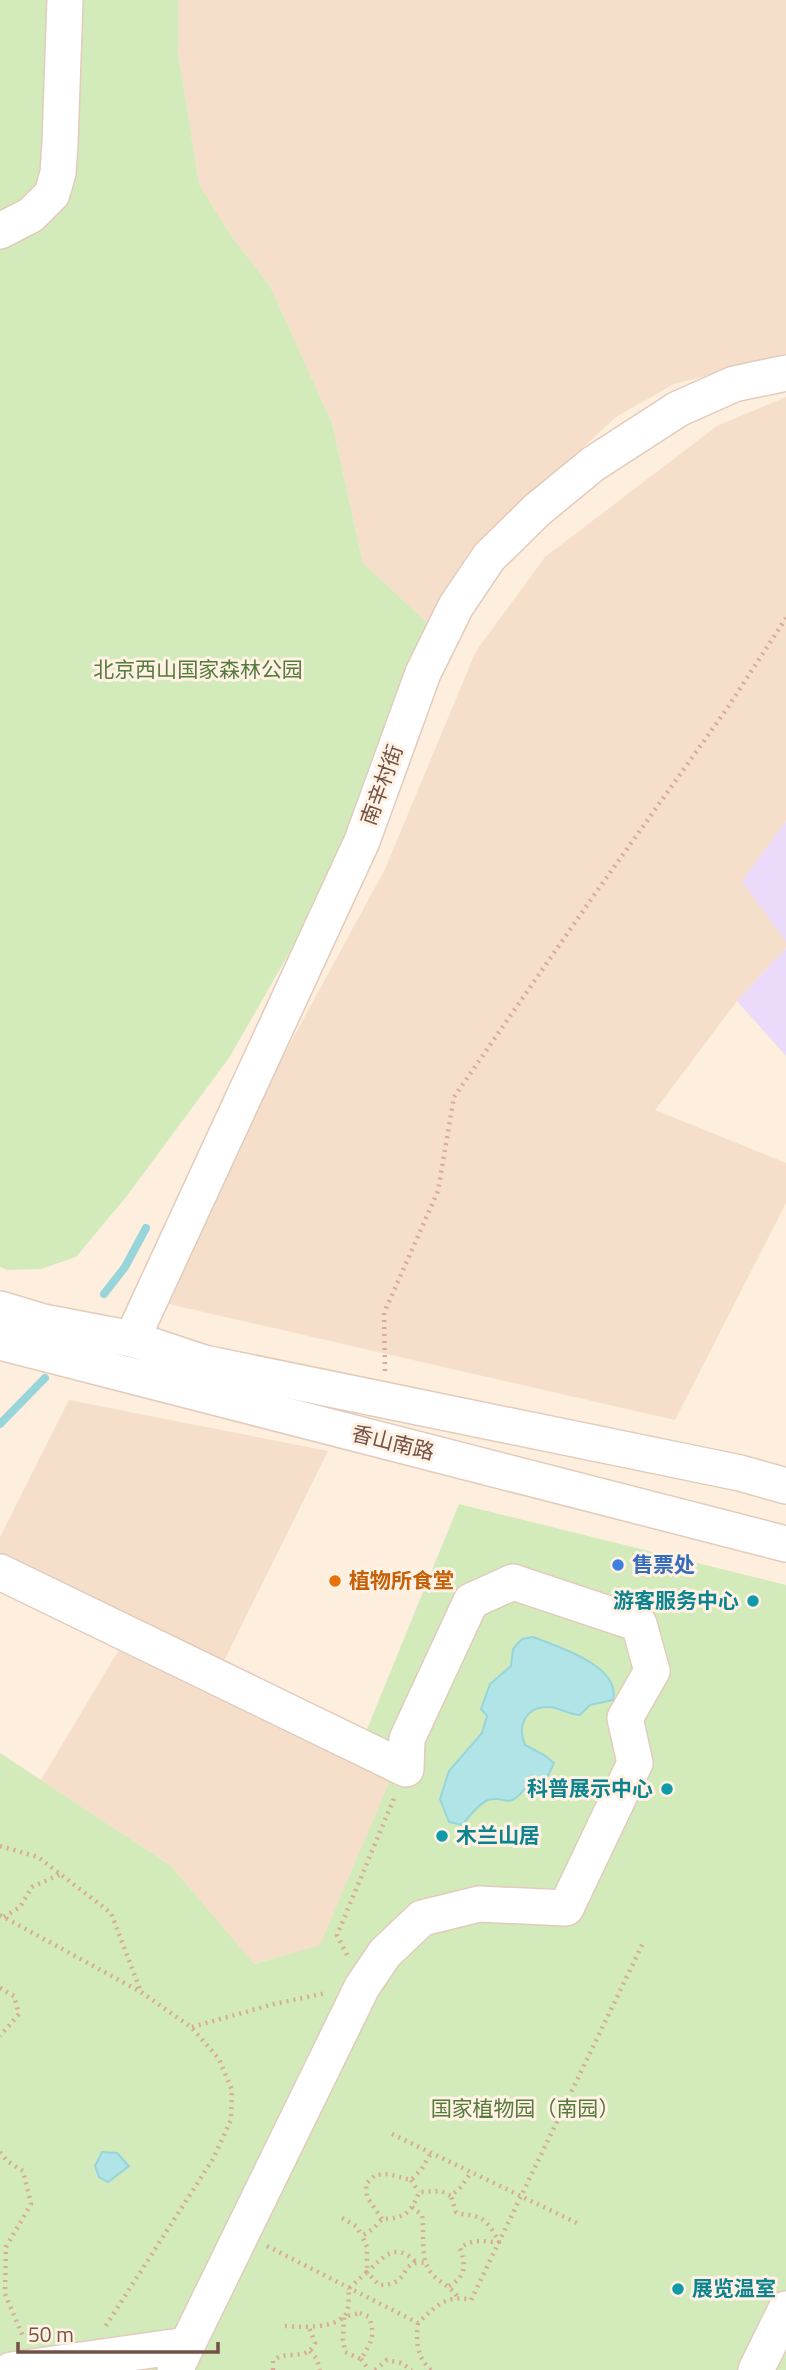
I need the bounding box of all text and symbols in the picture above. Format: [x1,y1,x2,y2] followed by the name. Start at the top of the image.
[93,653,303,685] park label: 北京西山国家森林公园
[352,740,410,830] street label: 南辛村街
[349,1416,438,1468] street label: 香山南路
[632,1548,695,1580] place label: 售票处
[610,1557,626,1573] marker: 售票处
[349,1564,454,1596] place label: 植物所食堂
[327,1573,343,1589] marker: 植物所食堂
[613,1584,739,1616] place label: 游客服务中心
[745,1593,761,1609] marker: 游客服务中心
[527,1772,653,1804] place label: 科普展示中心
[659,1781,675,1797] marker: 科普展示中心
[456,1819,540,1851] place label: 木兰山居
[434,1828,450,1844] marker: 木兰山居
[431,2092,620,2124] park label: 国家植物园（南园）
[692,2272,776,2304] place label: 展览温室
[670,2281,686,2297] marker: 展览温室
[18,2310,217,2354] scale bar
[28,2318,74,2350] text: 50 m

